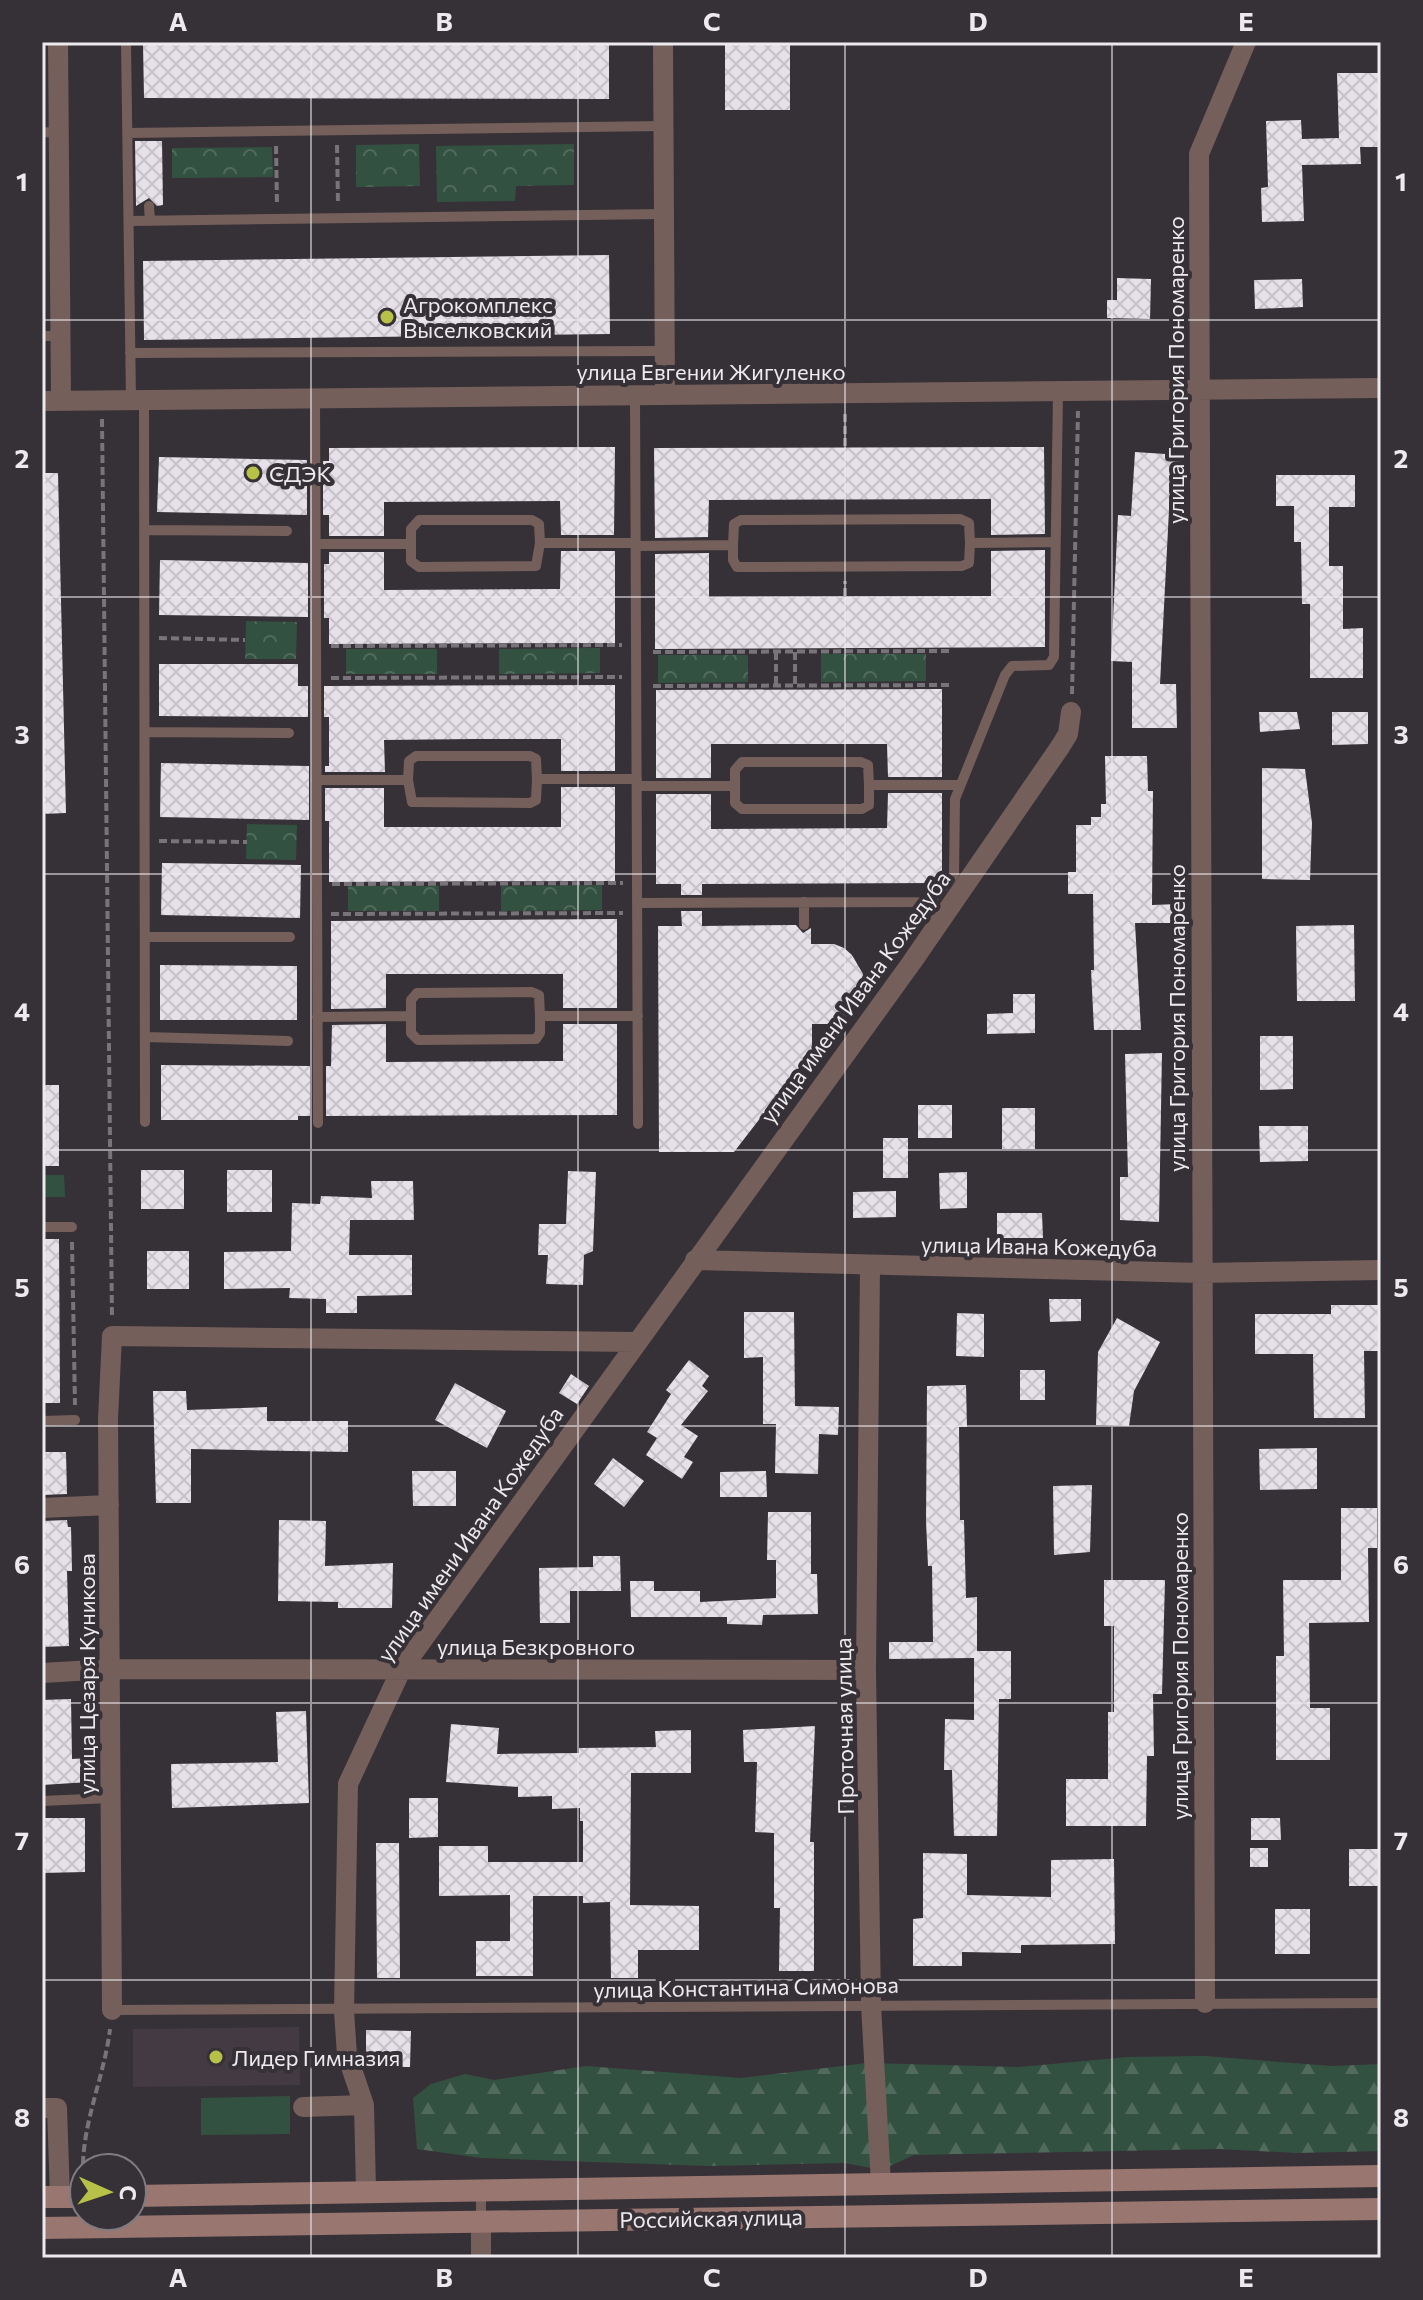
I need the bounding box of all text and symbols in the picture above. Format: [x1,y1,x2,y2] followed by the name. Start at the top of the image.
[169,5,188,36] text: A
[435,5,453,36] text: B
[703,5,721,36] text: C
[968,5,988,36] text: D
[1238,5,1254,36] text: E
[16,165,28,196] text: 1
[1395,165,1407,196] text: 1
[1162,216,1189,524] street label: улица Григория Пономаренко
[403,291,553,343] place label: Агрокомплекс Выселковский
[378,308,396,326] marker: Агрокомплекс Выселковский
[576,358,846,385] street label: улица Евгении Жигуленко
[15,442,29,473] text: 2
[1394,442,1408,473] text: 2
[269,460,331,487] place label: СДЭК
[244,464,262,482] marker: СДЭК
[14,718,30,749] text: 3
[1393,718,1409,749] text: 3
[1163,864,1190,1172] street label: улица Григория Пономаренко
[754,866,956,1128] street label: улица имени Ивана Кожедуба
[14,995,30,1026] text: 4
[1393,995,1409,1026] text: 4
[921,1230,1157,1262] street label: улица Ивана Кожедуба
[14,1271,30,1302] text: 5
[1393,1271,1409,1302] text: 5
[371,1401,569,1667] street label: улица имени Ивана Кожедуба
[1166,1512,1193,1820] street label: улица Григория Пономаренко
[14,1548,30,1579] text: 6
[1393,1548,1409,1579] text: 6
[73,1553,100,1795] street label: улица Цезаря Куникова
[437,1633,635,1660] street label: улица Безкровного
[829,1637,859,1815] street label: Проточная улица
[15,1824,29,1855] text: 7
[1394,1824,1408,1855] text: 7
[593,1971,899,2003] street label: улица Константина Симонова
[232,2044,400,2071] place label: Лидер Гимназия
[207,2048,225,2066] marker: Лидер Гимназия
[14,2101,30,2132] text: 8
[1393,2101,1409,2132] text: 8
[68,2152,148,2232] north arrow
[115,2185,142,2201] text: С
[619,2203,803,2233] street label: Российская улица
[169,2261,188,2292] text: A
[435,2261,453,2292] text: B
[703,2261,721,2292] text: C
[968,2261,988,2292] text: D
[1238,2261,1254,2292] text: E

